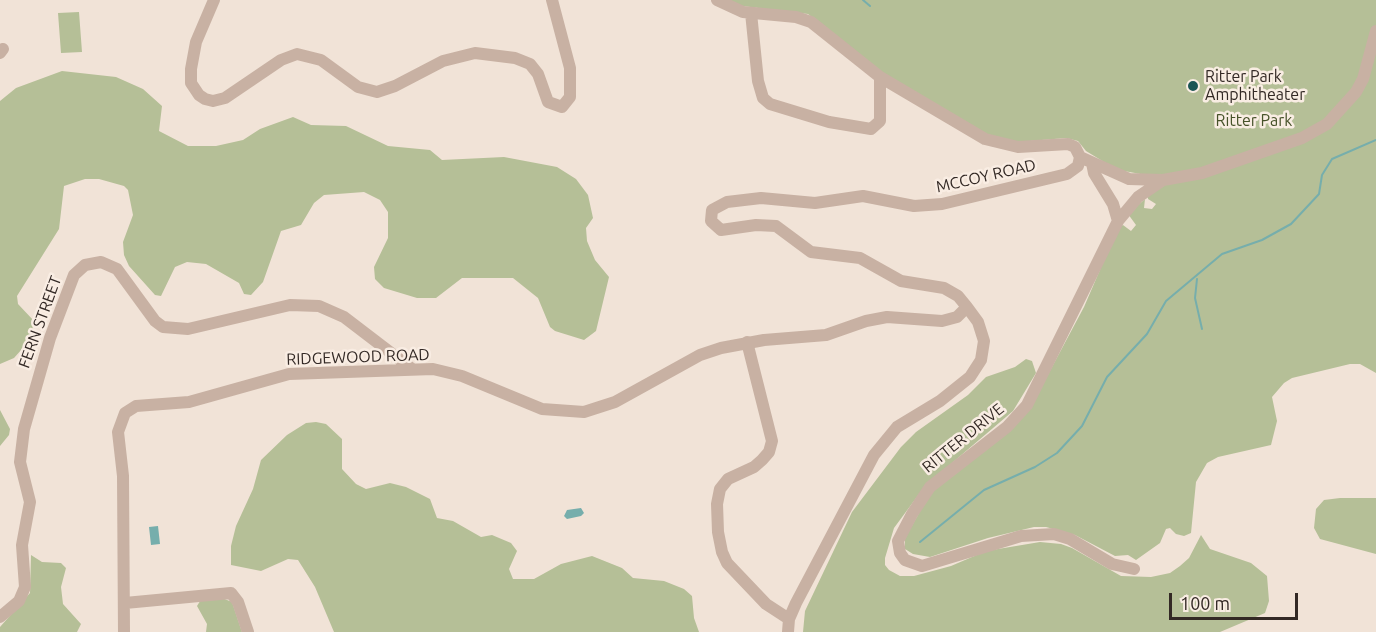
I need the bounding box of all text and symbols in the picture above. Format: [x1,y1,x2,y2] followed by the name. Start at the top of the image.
[1205,67,1305,105] place label: Ritter Park Amphitheater
[1186,79,1200,93] marker: Ritter Park Amphitheater
[1216,111,1292,131] park label: Ritter Park
[934,155,1038,197] street label: MCCOY ROAD
[14,273,66,371] street label: FERN STREET
[286,345,430,369] street label: RIDGEWOOD ROAD
[918,399,1008,477] street label: RITTER DRIVE
[1172,581,1301,619] scale bar
[1180,593,1230,613] text: 100 m

